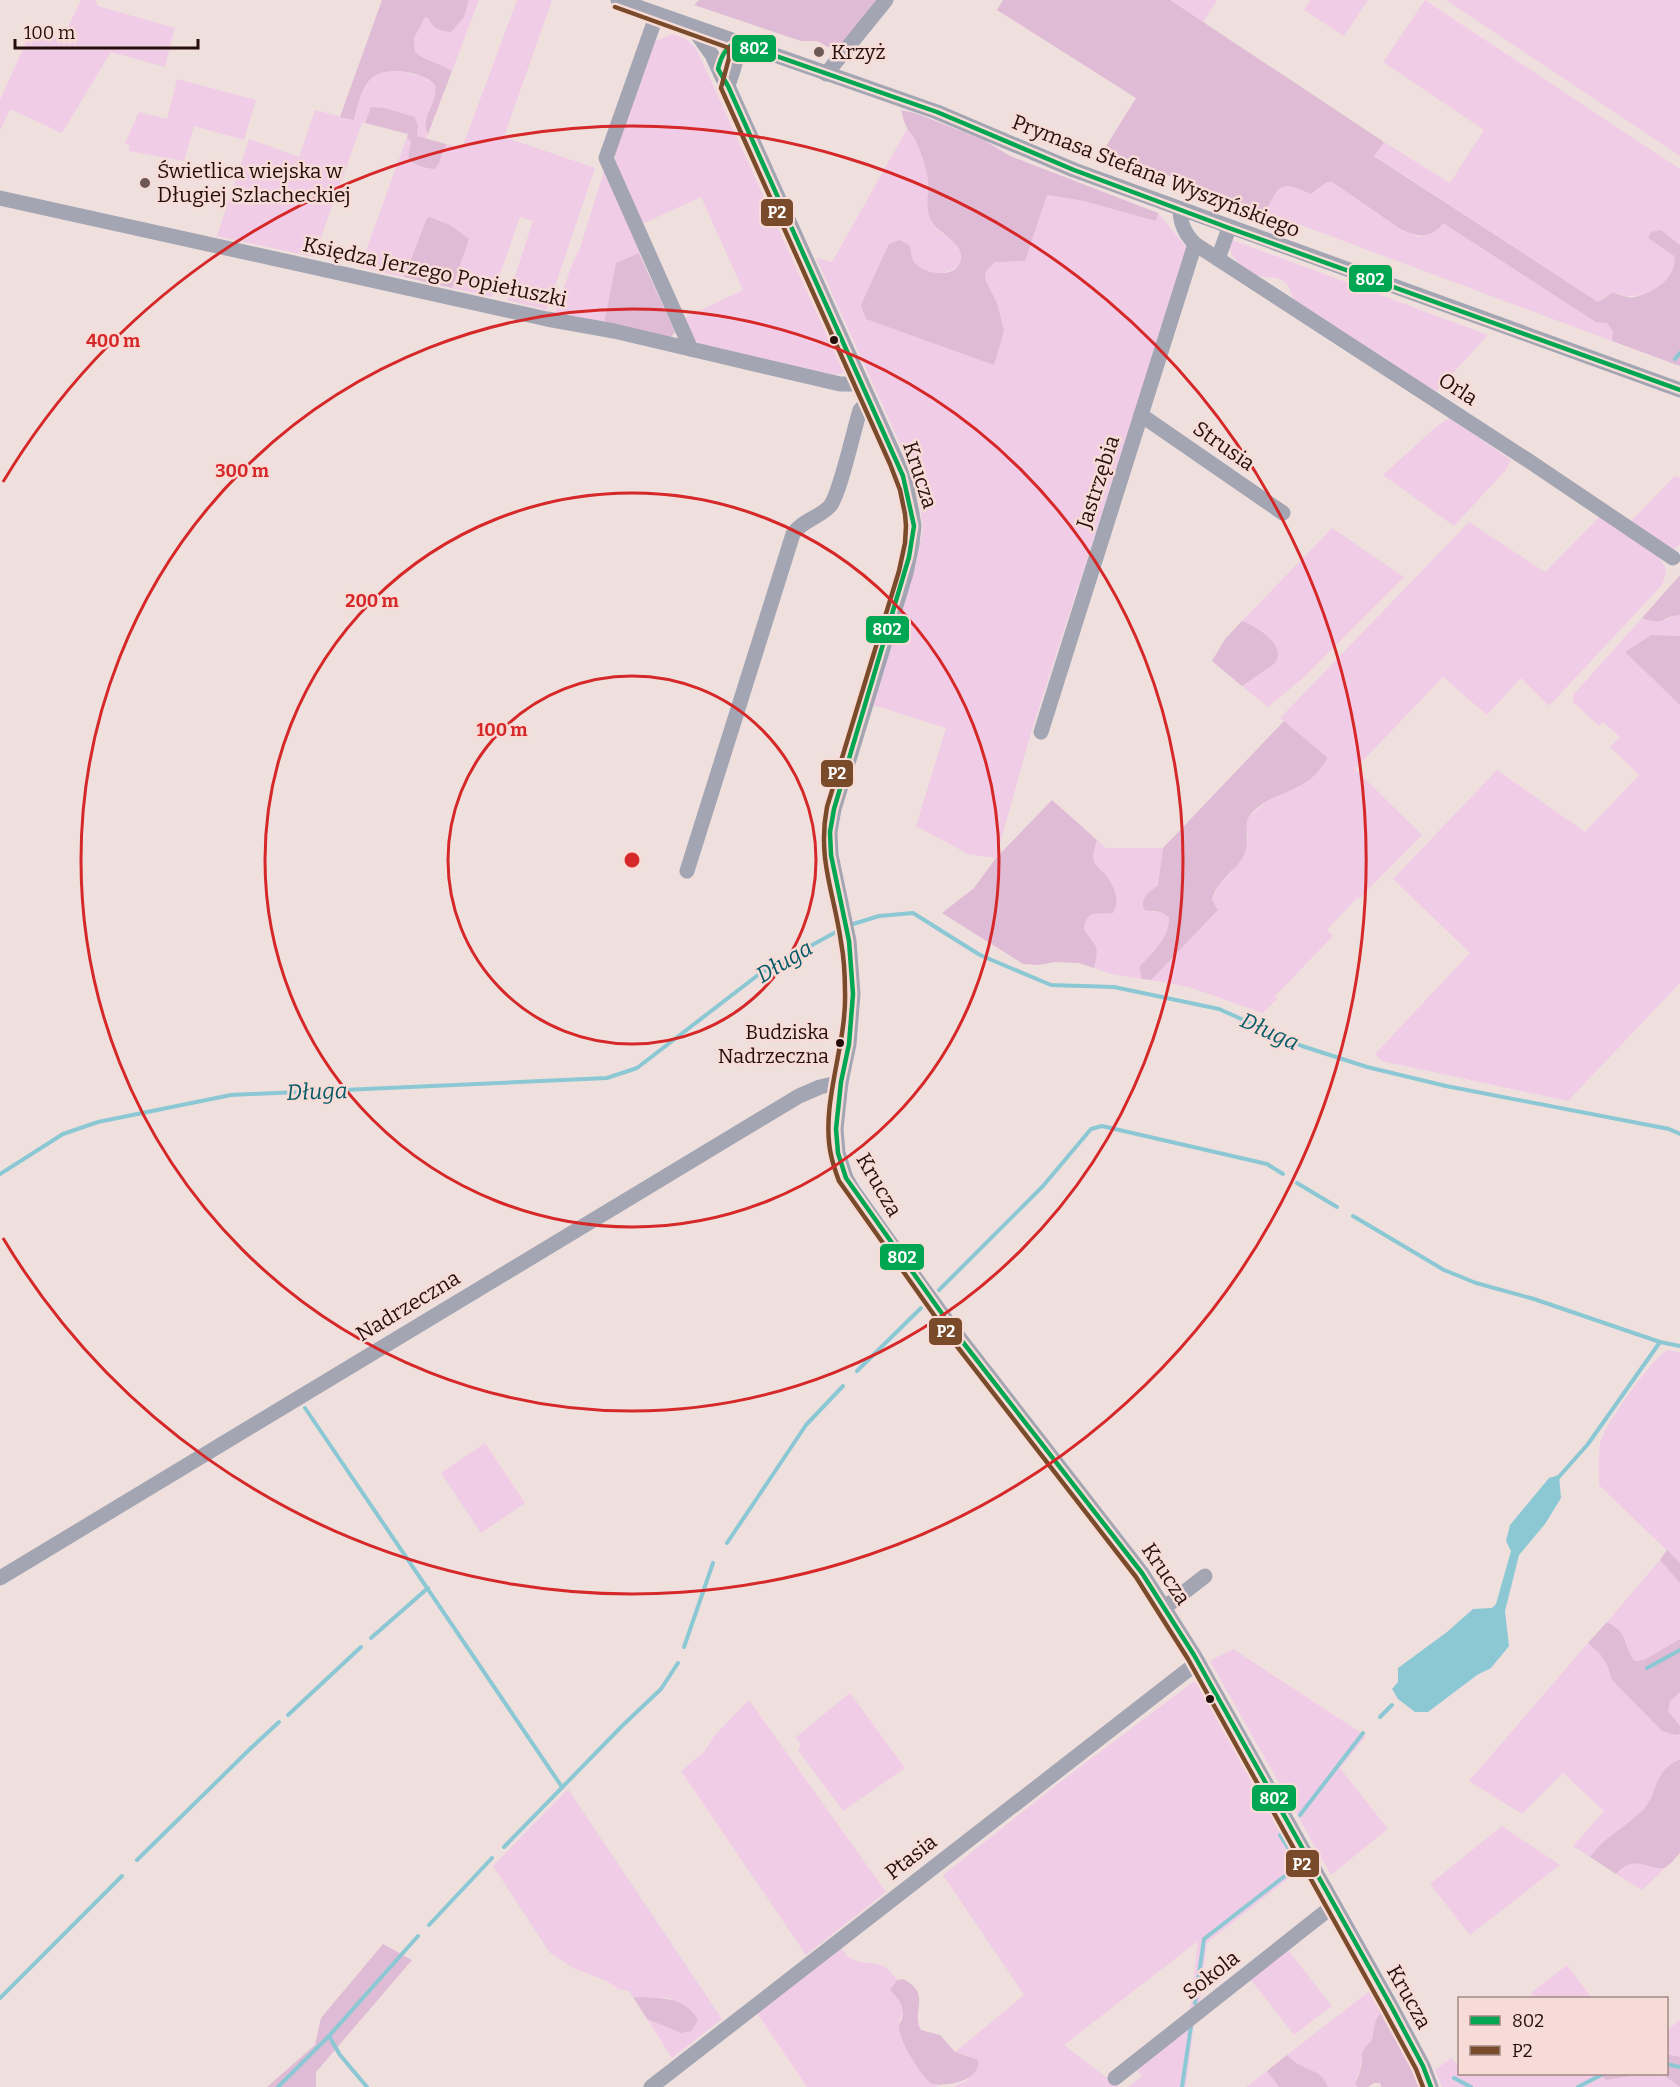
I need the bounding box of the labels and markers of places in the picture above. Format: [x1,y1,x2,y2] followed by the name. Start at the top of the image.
[831,39,886,65] place label: Krzyż
[812,45,826,59] marker: Krzyż
[157,158,351,208] place label: Świetlica wiejska w Długiej Szlacheckiej
[138,176,152,190] marker: Świetlica wiejska w Długiej Szlacheckiej
[828,334,840,346] unlabelled marker
[622,850,642,870] centre of rings
[718,1020,829,1068] place label: Budziska Nadrzeczna
[834,1037,846,1049] marker: Budziska Nadrzeczna
[1204,1693,1216,1705] unlabelled marker

